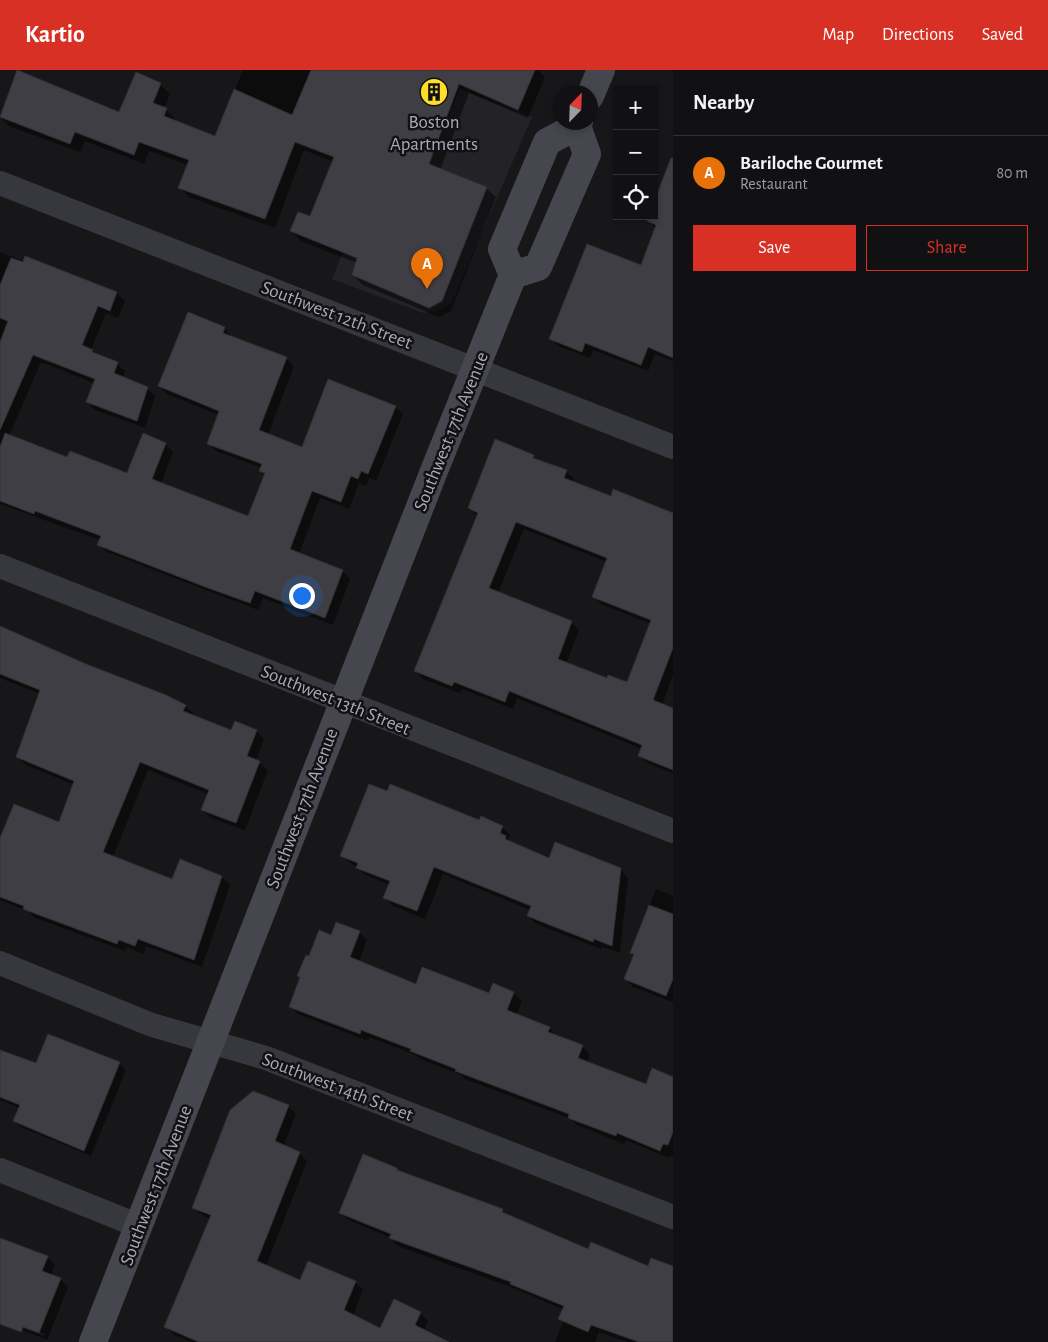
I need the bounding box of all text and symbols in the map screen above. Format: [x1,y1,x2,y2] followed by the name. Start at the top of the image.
[25,23,85,47] text: Kartio
[823,26,854,44] text: Map
[882,26,954,44] text: Directions
[982,26,1023,44] text: Saved
[419,77,449,107] building icon: Boston Apartments
[553,85,598,130] north arrow
[613,85,658,220] map controls
[613,85,658,130] button: +
[693,92,754,113] text: Nearby
[390,113,478,154] place label: Boston Apartments
[613,130,658,175] button: −
[740,154,883,173] text: Bariloche Gourmet
[704,165,714,181] text: A
[997,165,1028,181] text: 80 m
[613,175,658,220] button: locate
[740,176,808,192] text: Restaurant
[693,225,856,271] button: Save
[866,225,1028,271] button: Share
[411,248,443,289] pin: A
[259,278,414,353] street label: Southwest 12th Street
[411,349,492,514] street label: Southwest 17th Avenue
[289,583,315,609] your location
[258,662,413,739] street label: Southwest 13th Street
[263,726,342,891] street label: Southwest 17th Avenue
[259,1050,416,1125] street label: Southwest 14th Street
[117,1103,196,1268] street label: Southwest 17th Avenue

